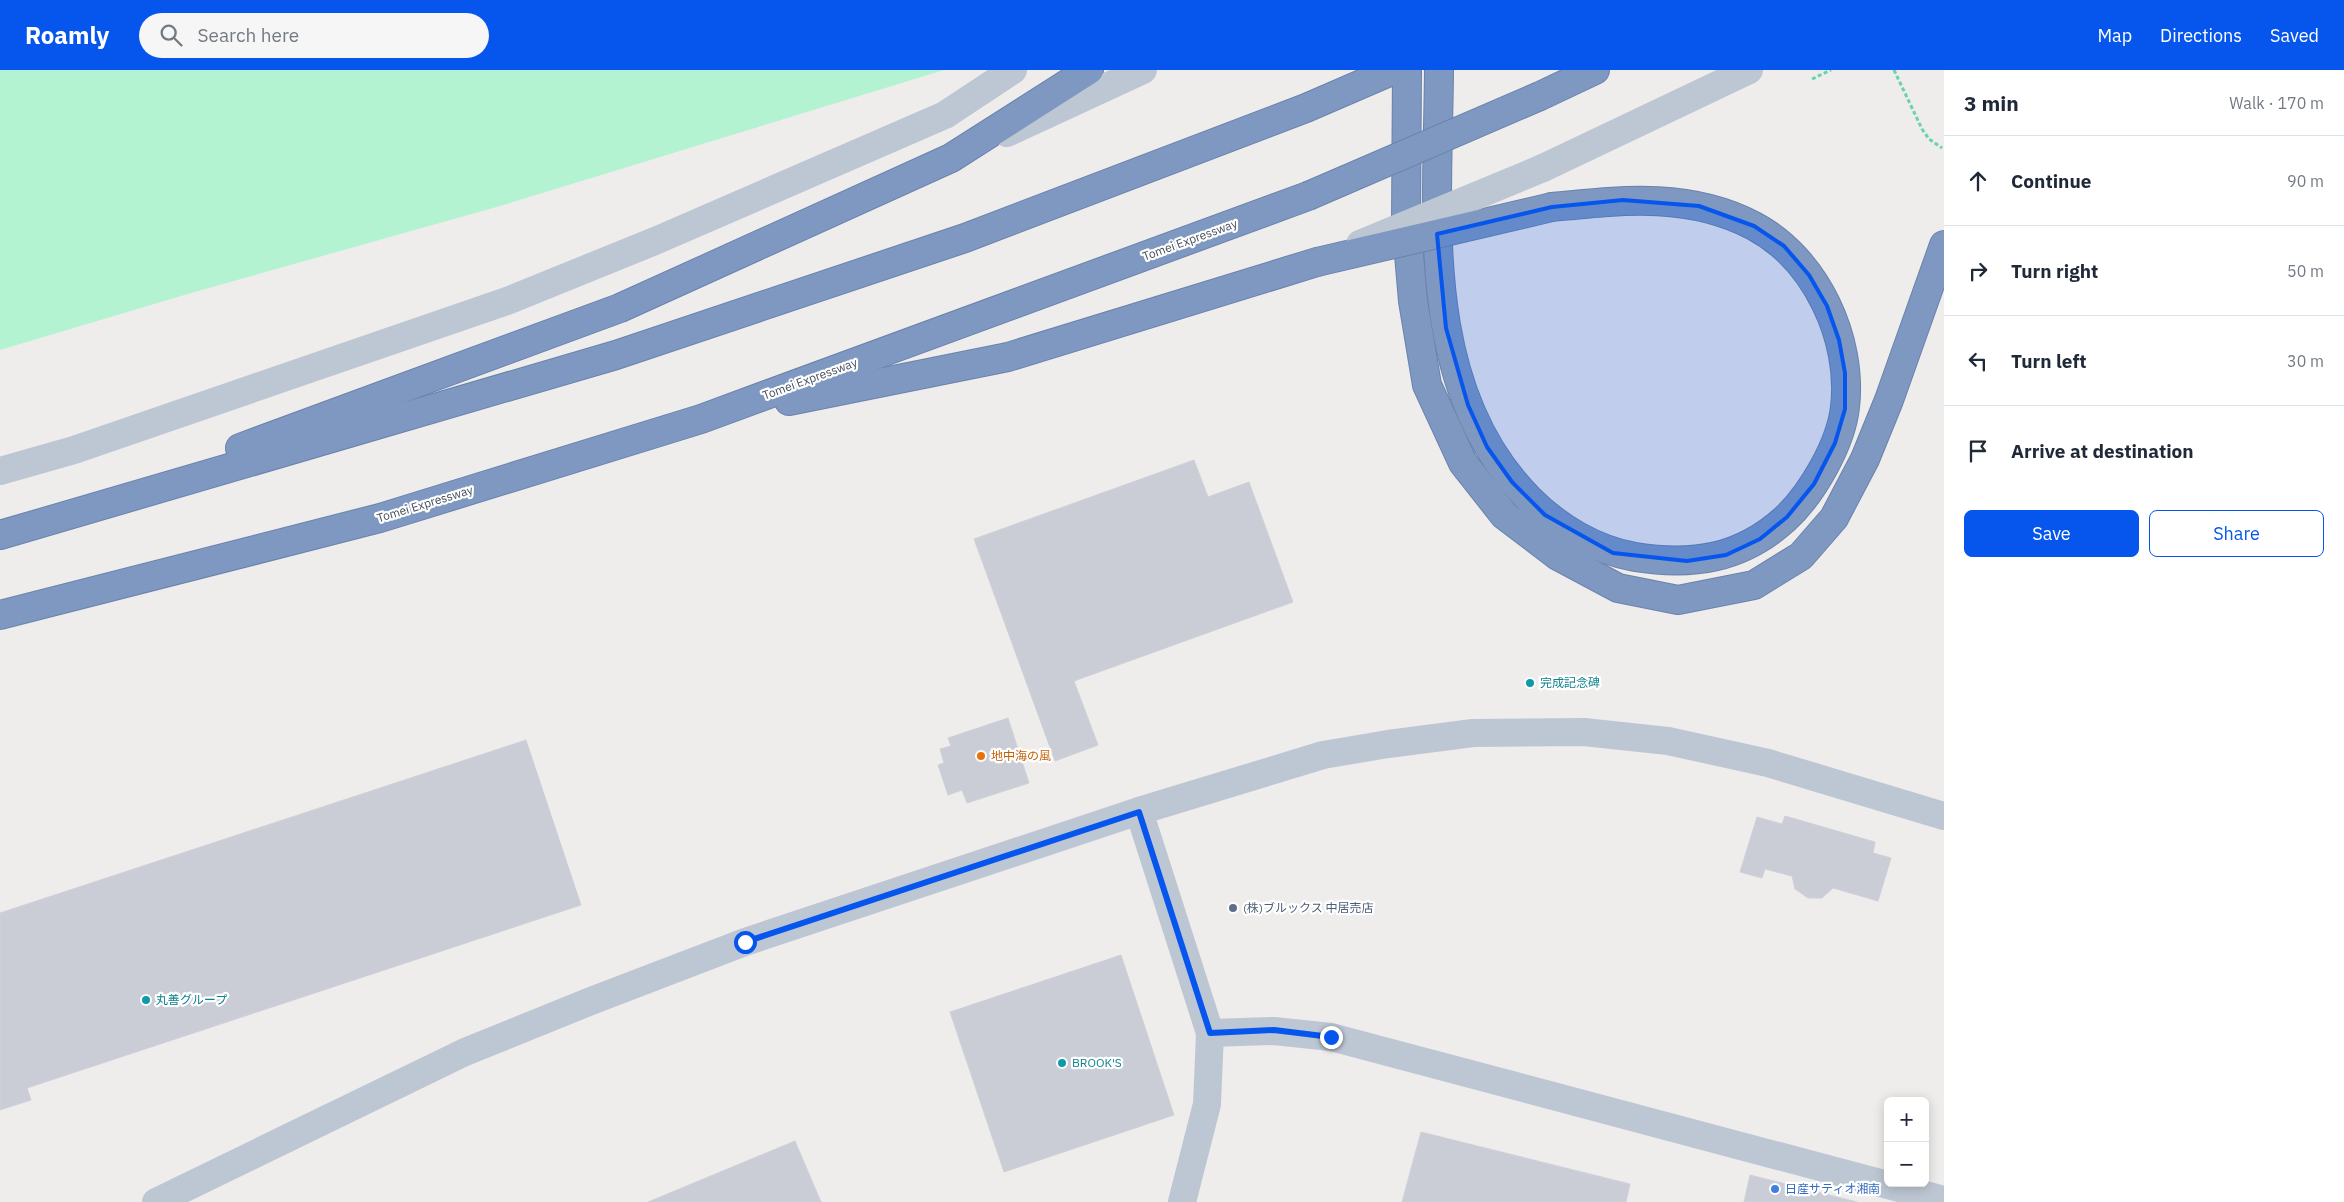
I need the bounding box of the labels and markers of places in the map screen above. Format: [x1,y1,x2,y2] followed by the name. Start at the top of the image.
[1540,675,1600,690] place label: 完成記念碑
[1524,677,1536,689] marker: 完成記念碑
[991,748,1051,763] place label: 地中海の風
[975,750,987,762] marker: 地中海の風
[1243,900,1374,915] place label: (株)ブルックス 中居売店
[1227,902,1239,914] marker: (株)ブルックス 中居売店
[156,992,227,1007] place label: 丸善グループ
[140,994,152,1006] marker: 丸善グループ
[1072,1055,1122,1070] place label: BROOK'S
[1056,1057,1068,1069] marker: BROOK'S
[1785,1181,1880,1196] place label: 日産サティオ湘南
[1769,1183,1781,1195] marker: 日産サティオ湘南

